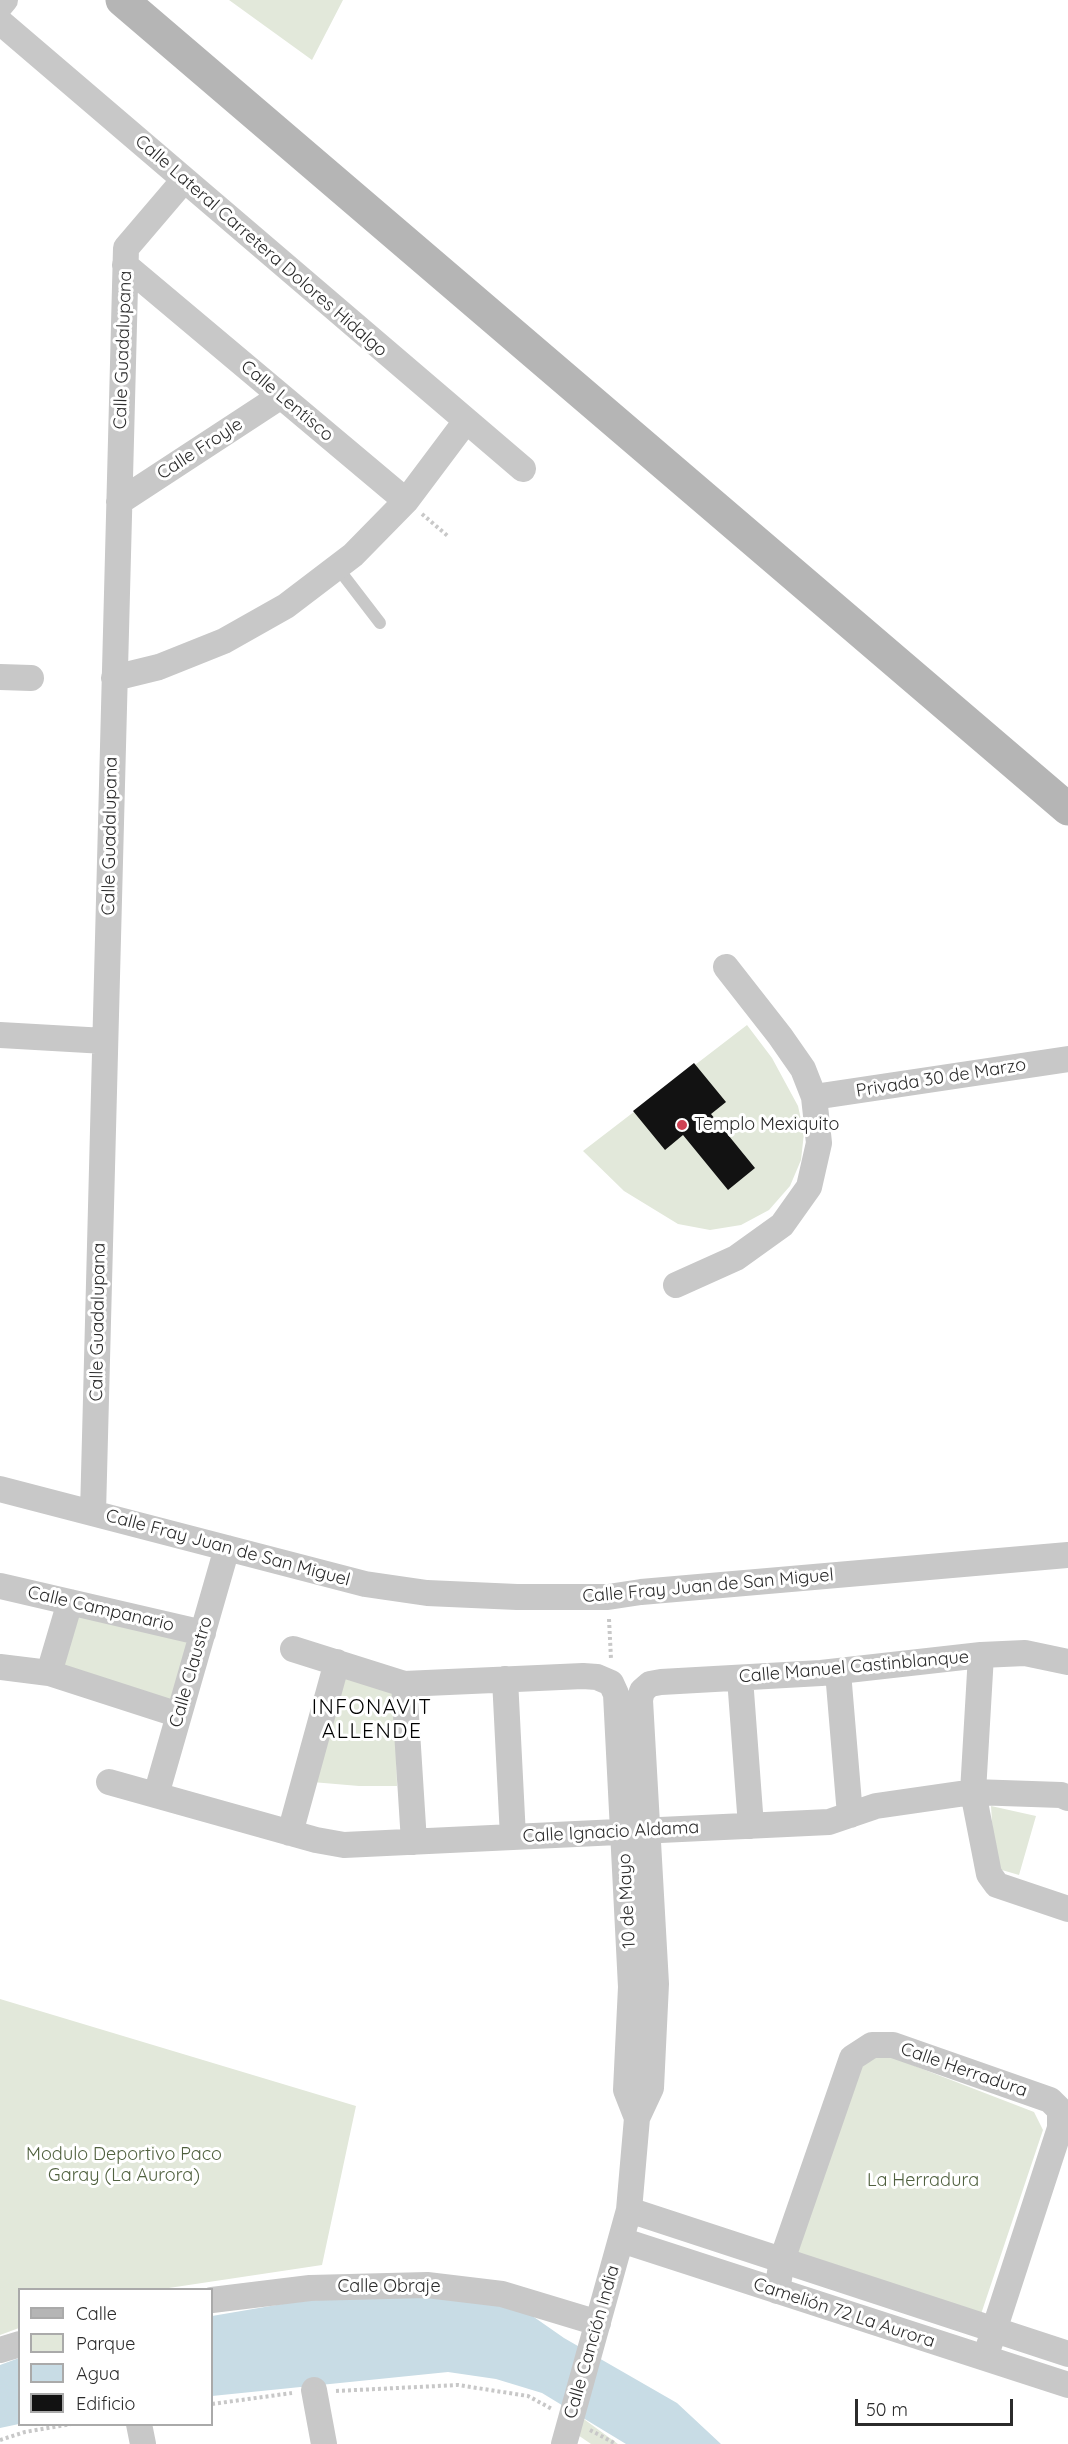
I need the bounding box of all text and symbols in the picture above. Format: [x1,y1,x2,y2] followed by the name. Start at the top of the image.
[130,130,392,362] street label: Calle Lateral Carretera Dolores Hidalgo
[109,270,137,430] street label: Calle Guadalupana
[236,356,338,446] street label: Calle Lentisco
[153,413,247,485] street label: Calle Froyle
[98,756,122,916] street label: Calle Guadalupana
[855,1054,1027,1102] street label: Privada 30 de Marzo
[694,1114,839,1136] place label: Templo Mexiquito
[675,1118,689,1132] marker: Templo Mexiquito
[86,1242,110,1402] street label: Calle Guadalupana
[103,1505,353,1591] street label: Calle Fray Juan de San Miguel
[581,1564,835,1608] street label: Calle Fray Juan de San Miguel
[26,1582,176,1636] street label: Calle Campanario
[165,1614,217,1730] street label: Calle Claustro
[738,1646,970,1688] street label: Calle Manuel Castinblanque
[312,1695,432,1745] district label: INFONAVIT ALLENDE
[522,1817,700,1847] street label: Calle Ignacio Aldama
[614,1853,640,1949] street label: 10 de Mayo
[898,2038,1030,2102] street label: Calle Herradura
[26,2144,222,2186] park label: Modulo Deportivo Paco Garay (La Aurora)
[867,2170,979,2192] park label: La Herradura
[560,2263,624,2421] street label: Calle Canción India
[750,2273,938,2353] street label: Camelión 72 La Aurora
[337,2276,441,2298] street label: Calle Obraje
[18,2288,213,2426] legend
[76,2302,117,2325] text: Calle
[76,2332,135,2355] text: Parque
[76,2362,120,2385] text: Agua
[858,2387,1016,2425] scale bar
[76,2392,135,2415] text: Edificio
[866,2398,908,2421] text: 50 m

